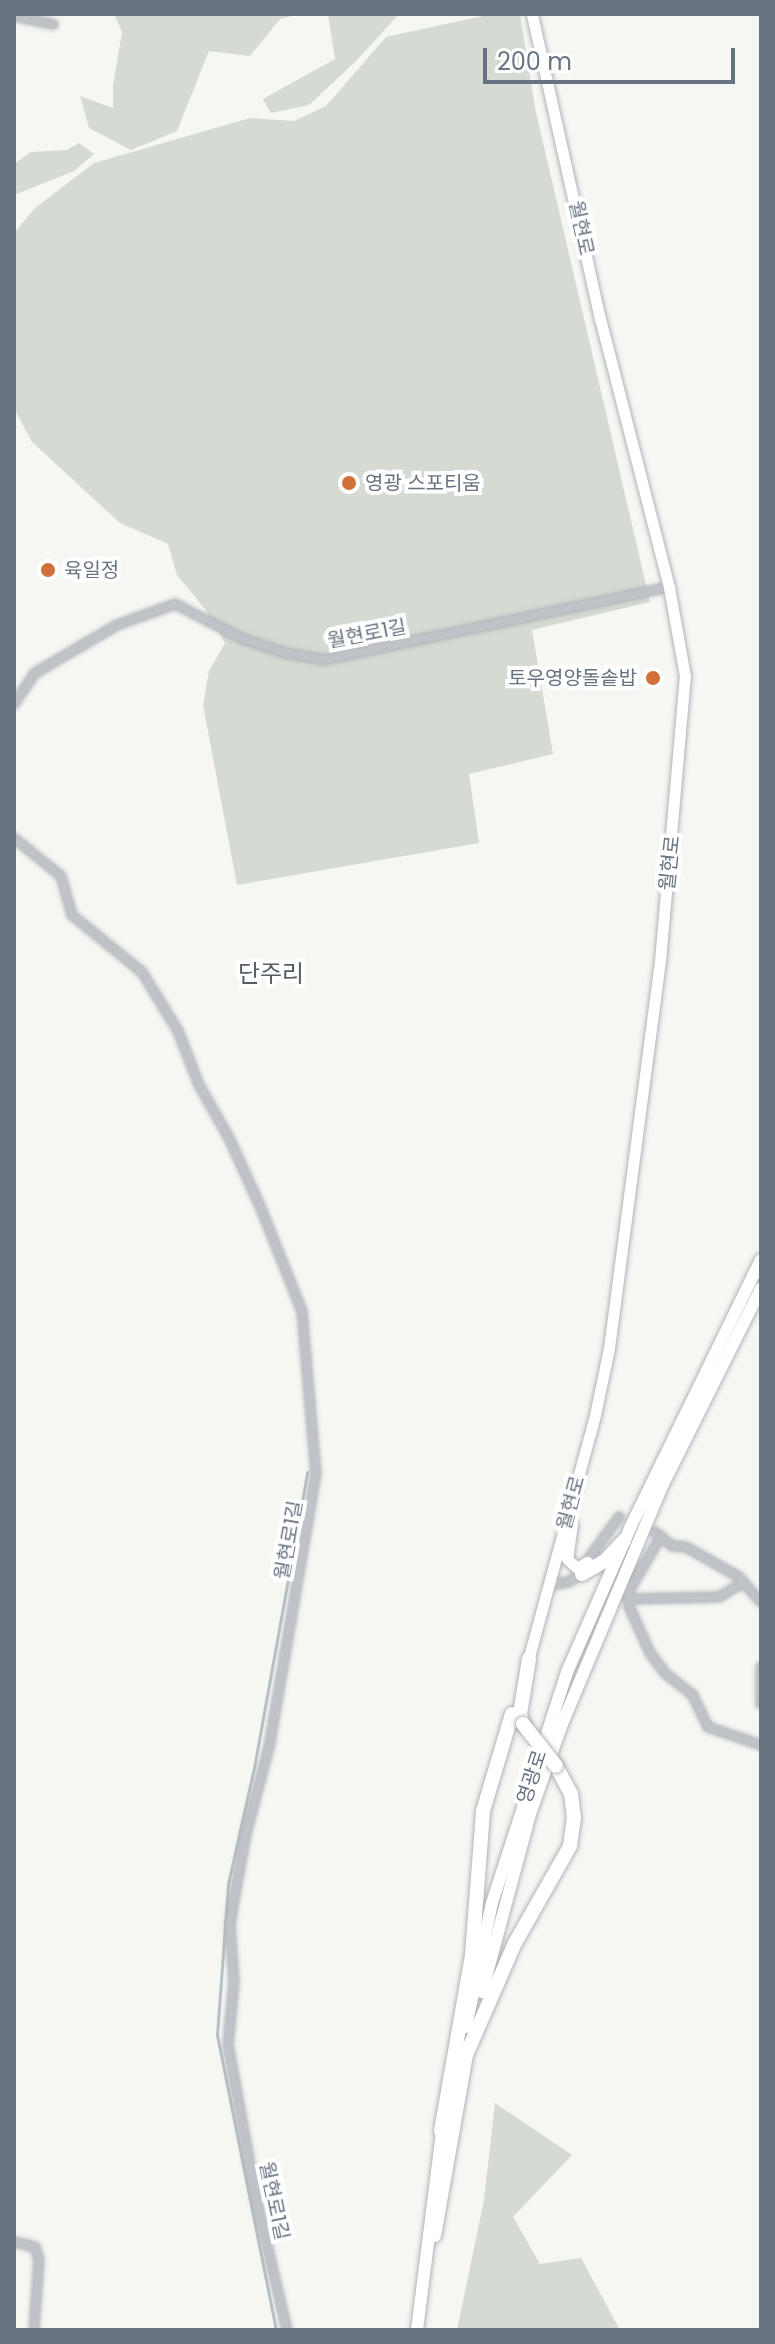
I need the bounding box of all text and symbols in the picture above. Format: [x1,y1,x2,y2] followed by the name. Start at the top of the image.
[487,32,739,82] scale bar
[497,45,572,78] text: 200 m
[564,199,598,257] street label: 월현로
[365,471,481,495] place label: 영광 스포티움
[340,474,358,492] marker: 영광 스포티움
[64,558,119,582] place label: 육일정
[39,561,57,579] marker: 육일정
[325,615,409,653] street label: 월현로1길
[508,666,637,690] place label: 토우영양돌솥밥
[644,669,662,687] marker: 토우영양돌솥밥
[655,834,685,892] street label: 월현로
[238,960,304,988] district label: 단주리
[552,1473,590,1533] street label: 월현로
[270,1499,308,1581] street label: 월현로1길
[512,1747,552,1807] street label: 영광로
[254,2159,294,2243] street label: 월현로1길

